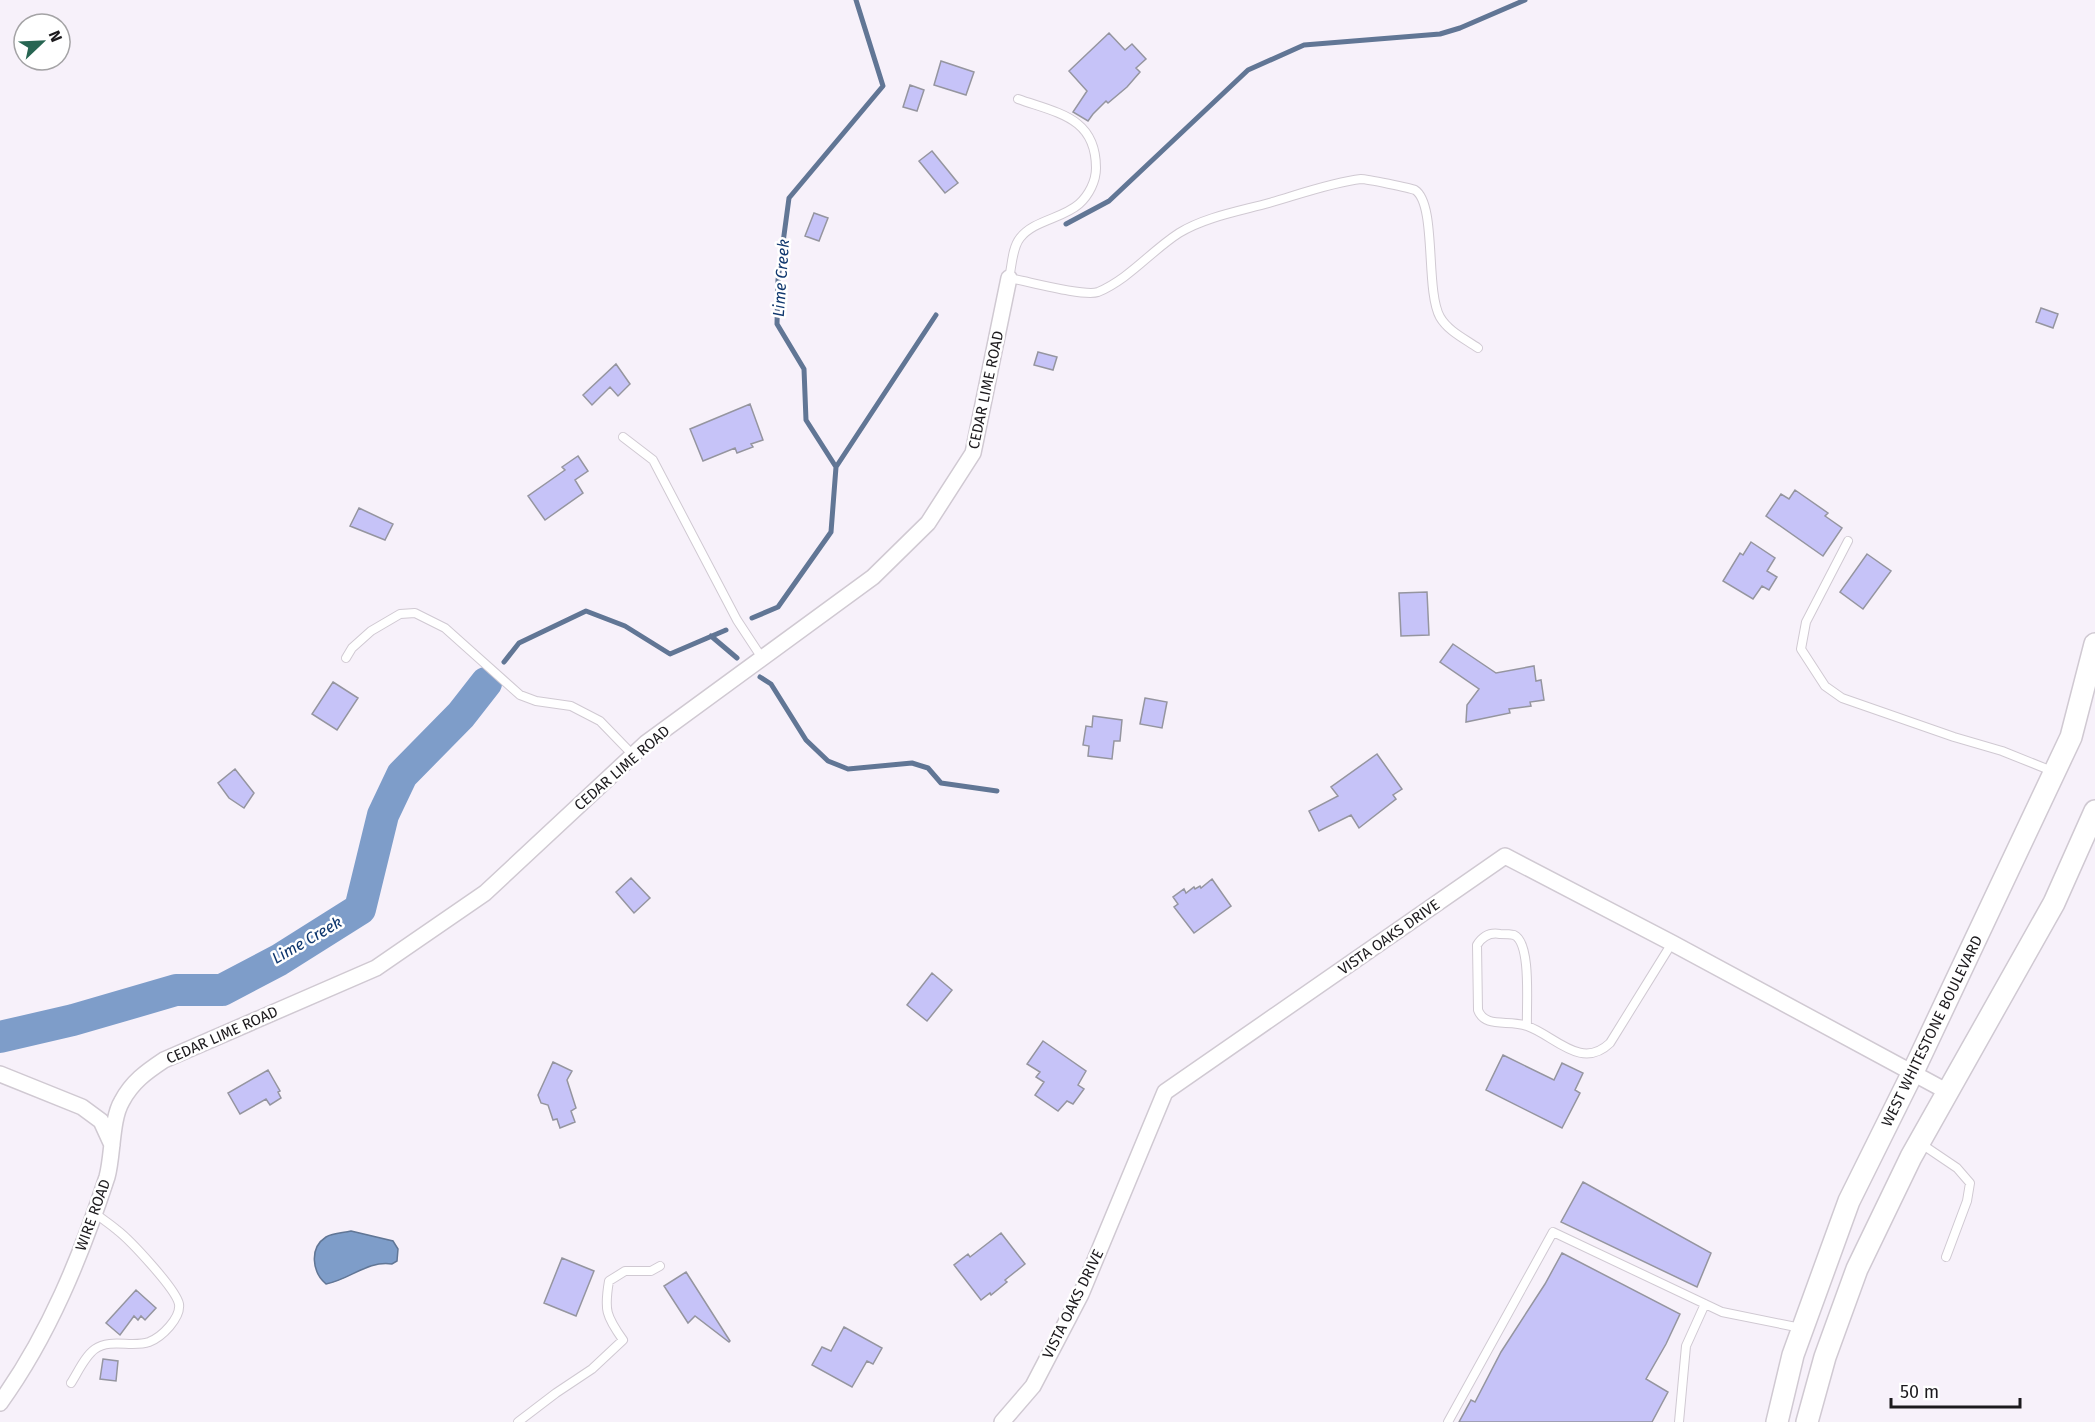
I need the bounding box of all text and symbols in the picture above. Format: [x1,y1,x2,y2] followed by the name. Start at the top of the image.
[12,12,72,72] north arrow
[45,28,66,45] text: N
[769,238,793,317] water label: Lime Creek
[965,329,1007,451] street label: CEDAR LIME ROAD
[571,722,673,814] street label: CEDAR LIME ROAD
[1335,895,1443,979] street label: VISTA OAKS DRIVE
[269,912,346,968] water label: Lime Creek
[1878,932,1986,1130] street label: WEST WHITESTONE BOULEVARD
[163,1002,281,1068] street label: CEDAR LIME ROAD
[72,1177,114,1253] street label: WIRE ROAD
[1039,1246,1107,1362] street label: VISTA OAKS DRIVE
[1891,1371,2020,1409] scale bar
[1900,1381,1939,1403] text: 50 m

